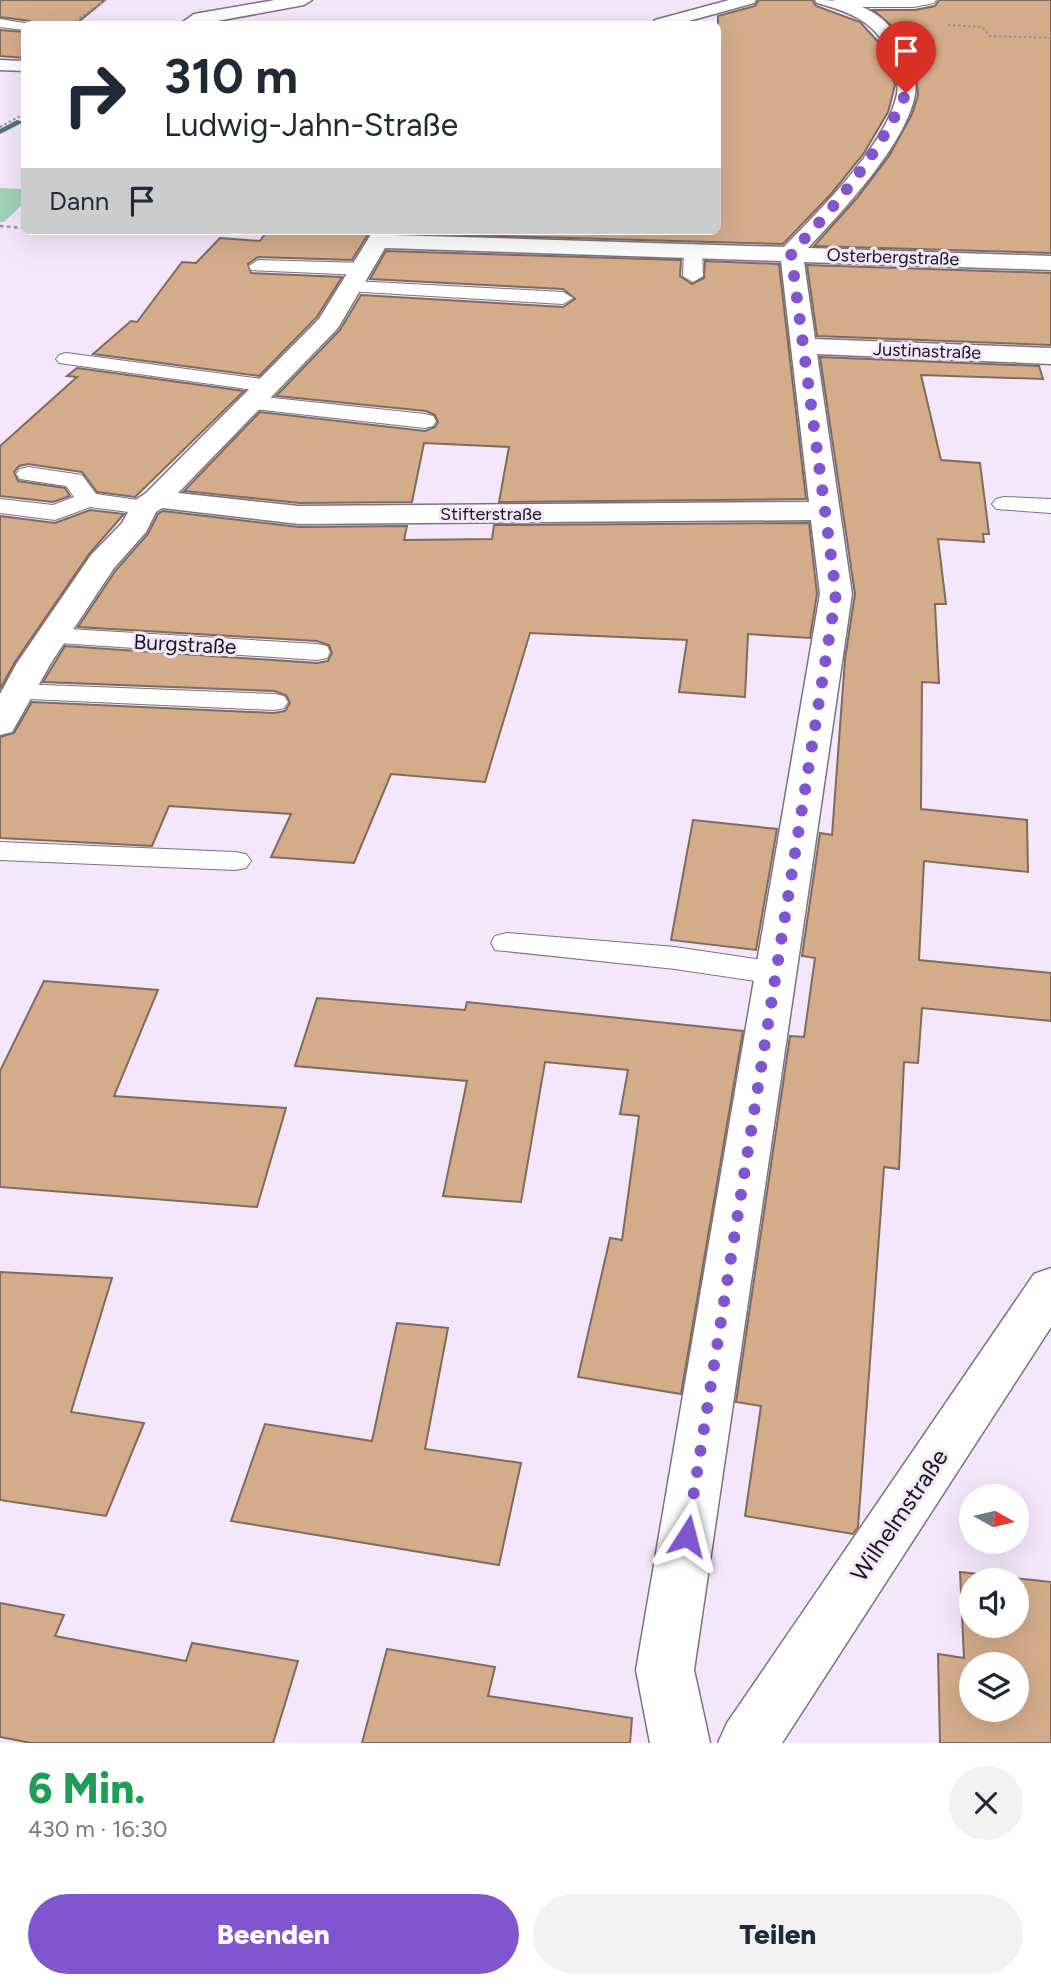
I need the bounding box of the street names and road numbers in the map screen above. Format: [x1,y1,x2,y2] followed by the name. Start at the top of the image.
[826,244,960,270] street label: Osterbergstraße
[872,338,982,364] street label: Justinastraße
[440,503,542,525] street label: Stifterstraße
[133,629,237,659] street label: Burgstraße
[844,1443,954,1587] street label: Wilhelmstraße

